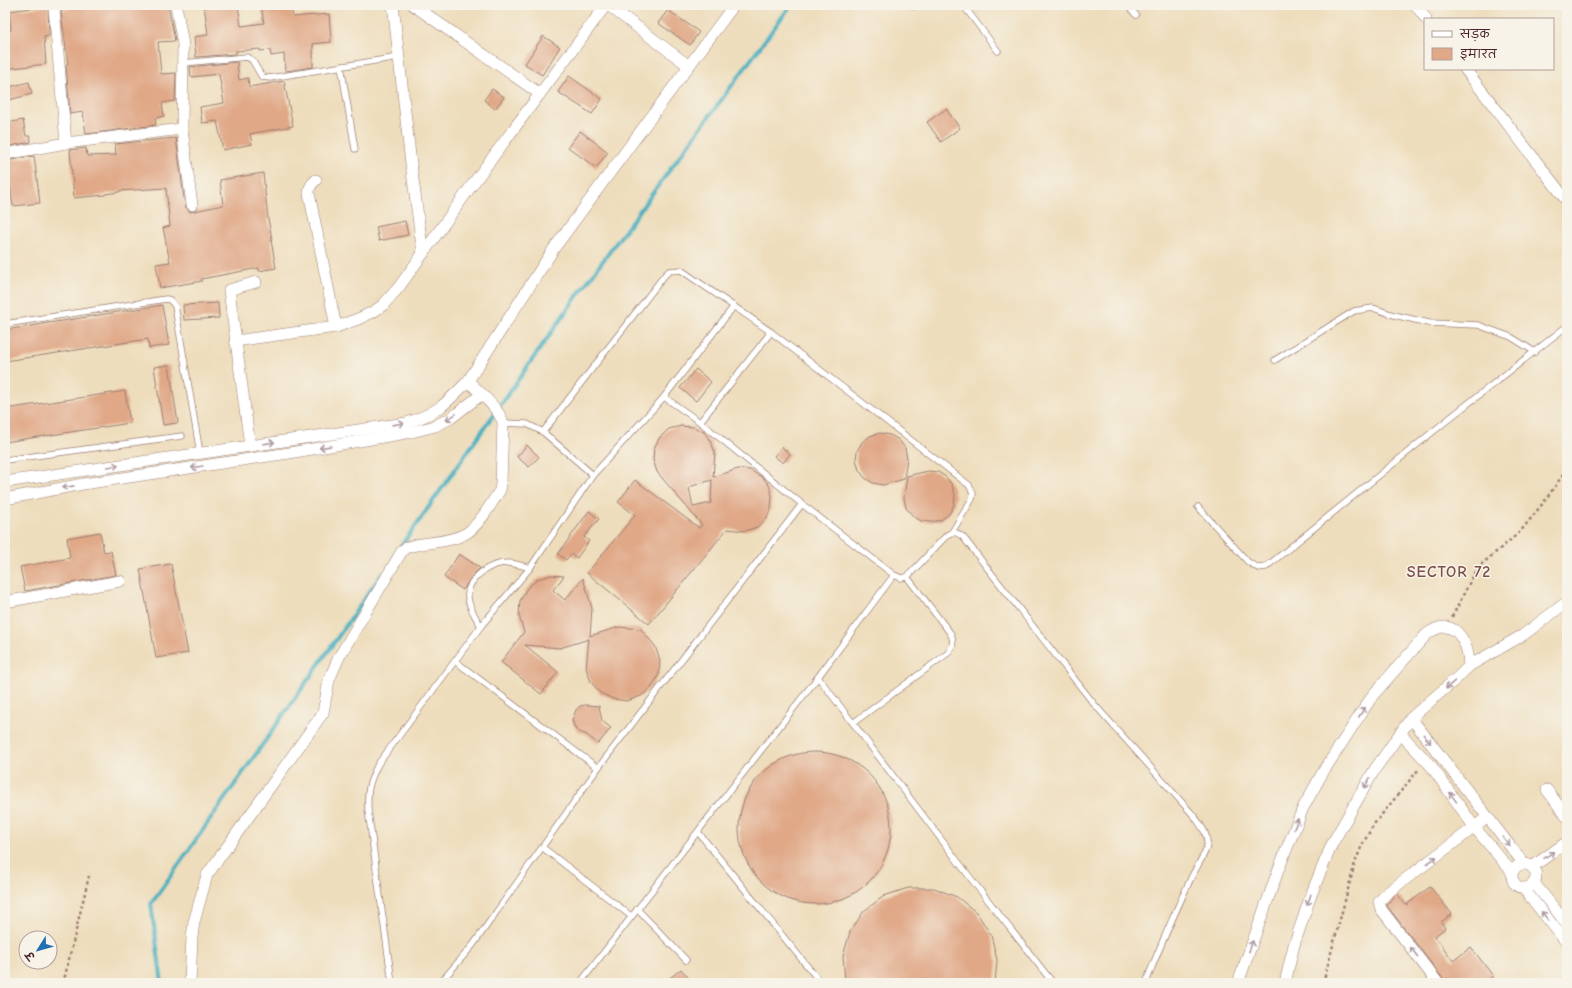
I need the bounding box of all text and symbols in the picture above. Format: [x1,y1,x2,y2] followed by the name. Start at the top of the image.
[1424,18,1554,70] legend
[1459,27,1491,42] text: सड़क
[1460,47,1498,61] text: इमारत
[445,414,457,422] one-way arrow
[391,420,404,428] one-way arrow
[262,439,275,447] one-way arrow
[319,443,332,451] one-way arrow
[106,462,119,470] one-way arrow
[190,463,203,471] one-way arrow
[62,483,75,491] one-way arrow
[1407,563,1491,581] district label: SECTOR 72
[1445,680,1455,690] one-way arrow
[1358,706,1366,718] one-way arrow
[1423,733,1431,744] one-way arrow
[1362,777,1370,789] one-way arrow
[1449,792,1458,803] one-way arrow
[1293,819,1301,831] one-way arrow
[1502,835,1510,846] one-way arrow
[1544,850,1555,859] one-way arrow
[1426,856,1437,864] one-way arrow
[1305,893,1312,906] one-way arrow
[1541,911,1550,922] one-way arrow
[18,930,58,970] north arrow
[1248,940,1255,953] one-way arrow
[1410,947,1419,958] one-way arrow
[22,948,38,963] text: उ

